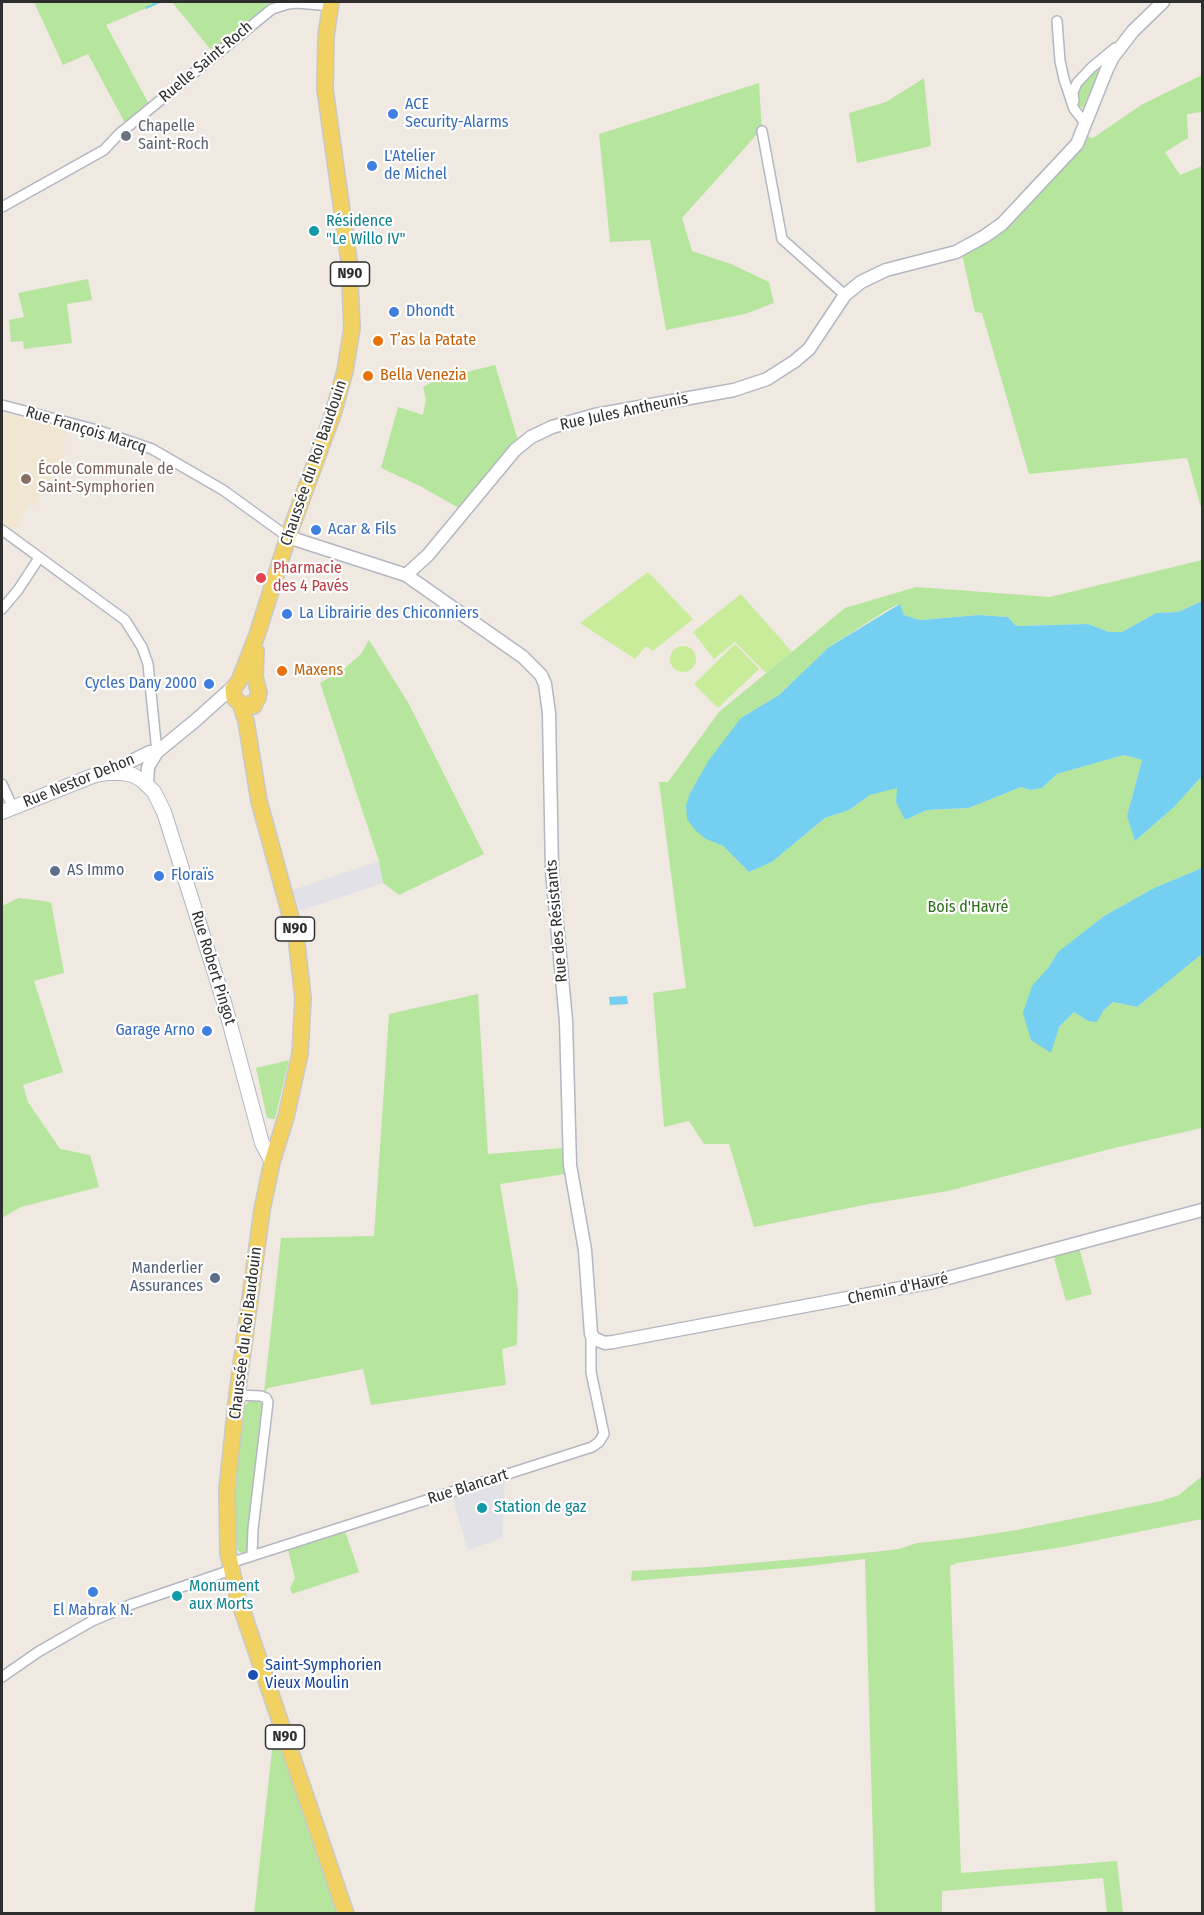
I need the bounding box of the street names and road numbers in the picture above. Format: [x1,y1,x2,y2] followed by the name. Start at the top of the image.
[155,17,257,107] street label: Ruelle Saint-Roch
[330,262,370,286] road number: N90
[277,378,351,548] street label: Chaussée du Roi Baudouin
[558,389,690,435] street label: Rue Jules Antheunis
[23,402,149,458] street label: Rue François Marcq
[20,750,138,812] street label: Rue Nestor Dehon
[542,859,572,983] street label: Rue des Résistants
[187,909,239,1027] street label: Rue Robert Pingot
[276,917,314,941] road number: N90
[226,1246,266,1420] street label: Chaussée du Roi Baudouin
[846,1269,950,1309] street label: Chemin d'Havré
[425,1465,511,1509] street label: Rue Blancart
[266,1725,304,1749] road number: N90

